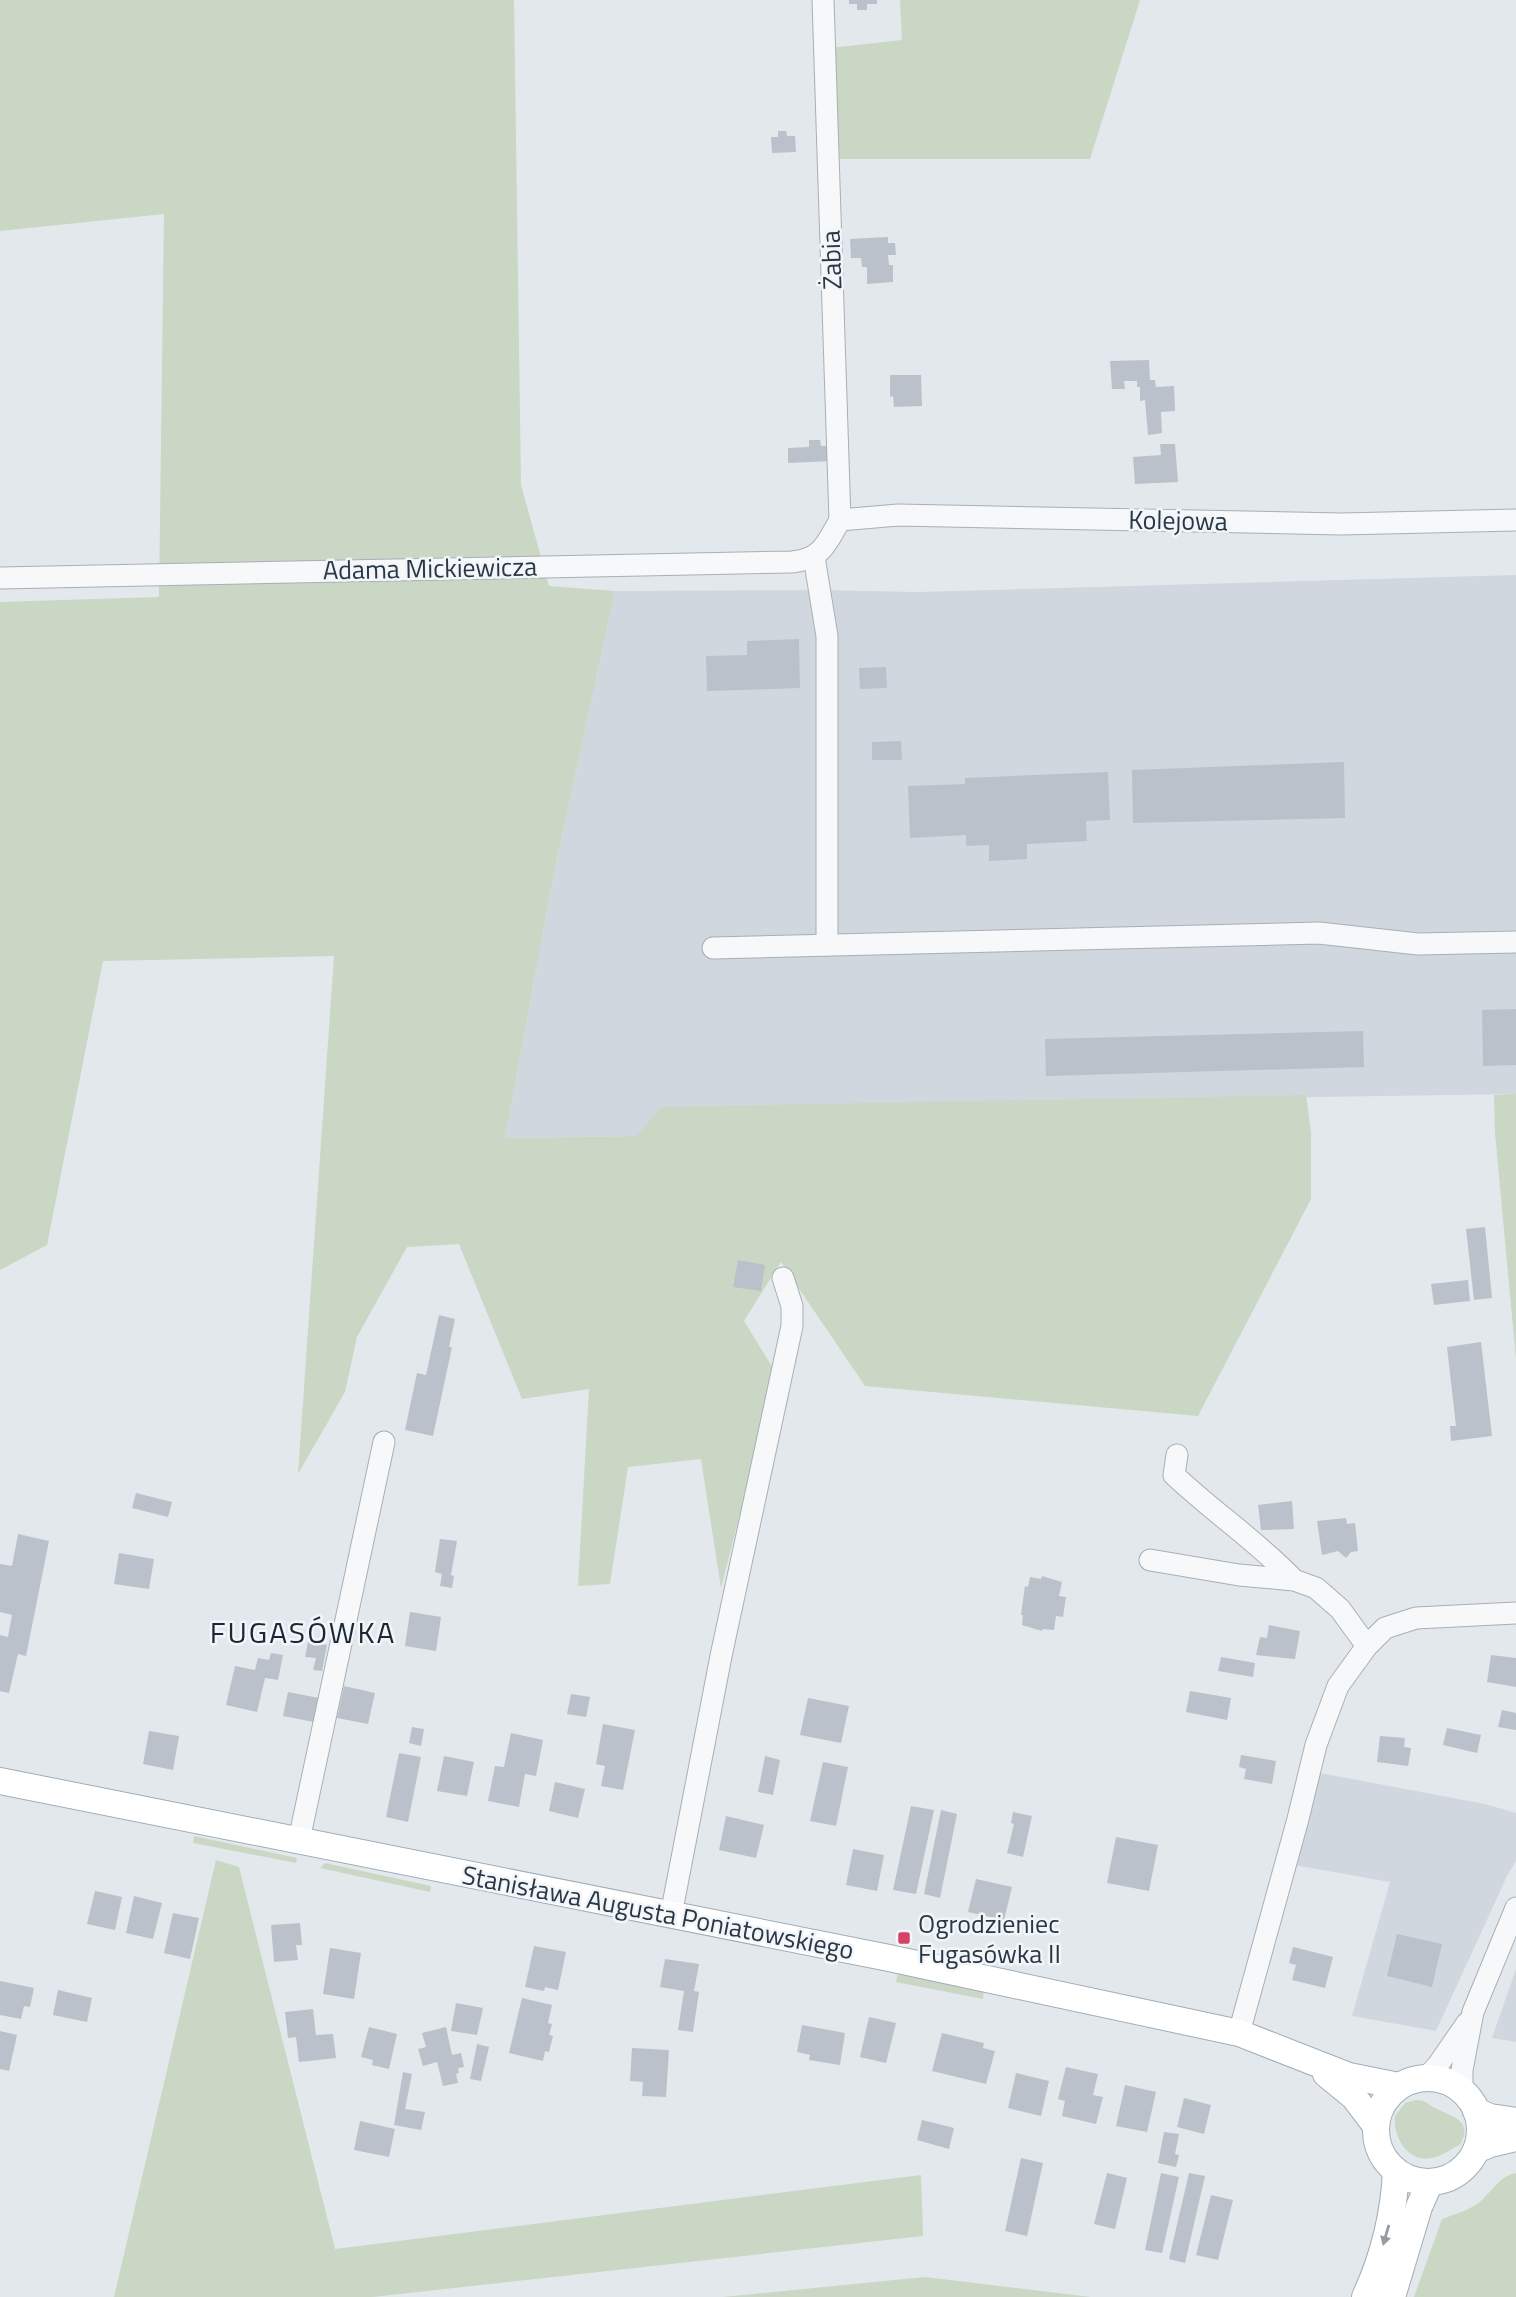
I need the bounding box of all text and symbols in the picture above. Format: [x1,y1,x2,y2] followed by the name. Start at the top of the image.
[810,230,852,290] street label: Żabia
[1128,500,1228,540] street label: Kolejowa
[323,547,537,589] street label: Adama Mickiewicza
[210,1609,396,1655] district label: FUGASÓWKA
[459,1855,857,1969] street label: Stanisława Augusta Poniatowskiego
[918,1904,1061,1973] place label: Ogrodzieniec Fugasówka II
[896,1930,912,1946] marker: Ogrodzieniec Fugasówka II
[1380,2225,1390,2246] one-way arrow

